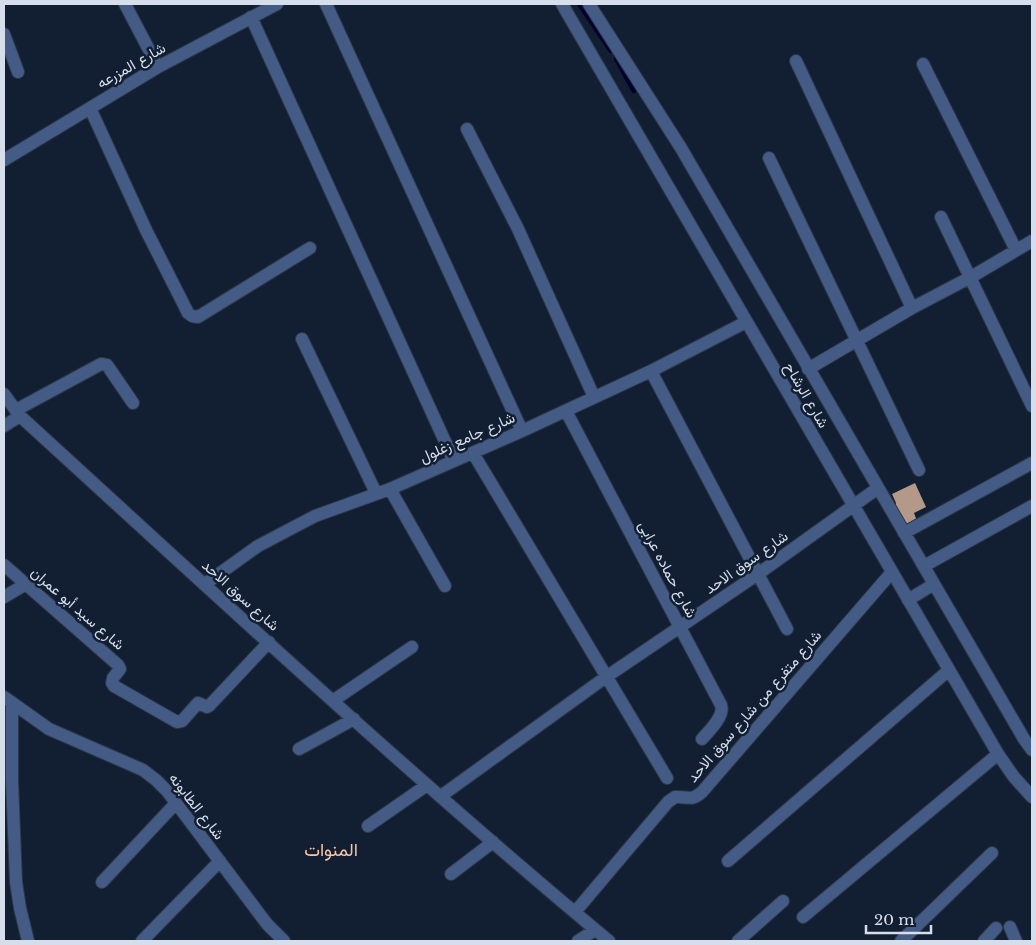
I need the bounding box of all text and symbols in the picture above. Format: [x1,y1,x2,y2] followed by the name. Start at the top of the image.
[93,38,170,94] street label: شارع المزرعه
[779,359,833,432] street label: شارع الرشاح
[416,407,519,468] street label: شارع جامع زغلول
[633,517,702,622] street label: شارع حماده عرابى
[701,526,793,599] street label: شارع سوق الاحد
[197,555,284,636] street label: شارع سوق الاحد
[26,562,129,655] street label: شارع سيد أبو عمران
[683,626,827,787] street label: شارع متفرع من شارع سوق الاحد
[163,769,229,845] street label: شارع الطابونه
[304,839,358,861] district label: المنوات
[866,902,931,934] scale bar
[874,910,914,929] text: 20 m

